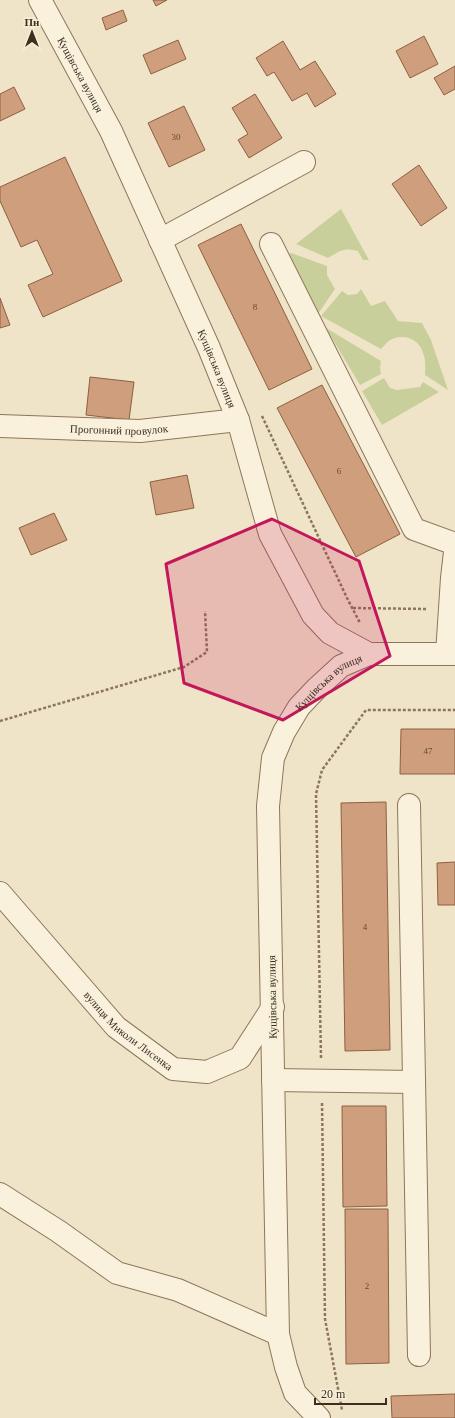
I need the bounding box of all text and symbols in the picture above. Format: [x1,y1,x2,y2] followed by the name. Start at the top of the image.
[12,12,52,52] north arrow
[25,16,40,28] text: Пн
[55,35,106,114] street label: Кущівська вулиця
[172,132,181,142] house number: 30
[253,302,258,312] house number: 8
[195,327,238,409] street label: Кущівська вулиця
[70,422,169,437] street label: Прогонний провулок
[337,466,342,476] house number: 6
[293,652,364,713] street label: Кущівська вулиця
[424,746,433,756] house number: 47
[363,922,368,932] house number: 4
[265,955,279,1039] street label: Кущівська вулиця
[82,989,175,1073] street label: вулиця Миколи Лисенка
[365,1281,369,1291] house number: 2
[315,1380,386,1406] scale bar
[321,1387,346,1401] text: 20 m

